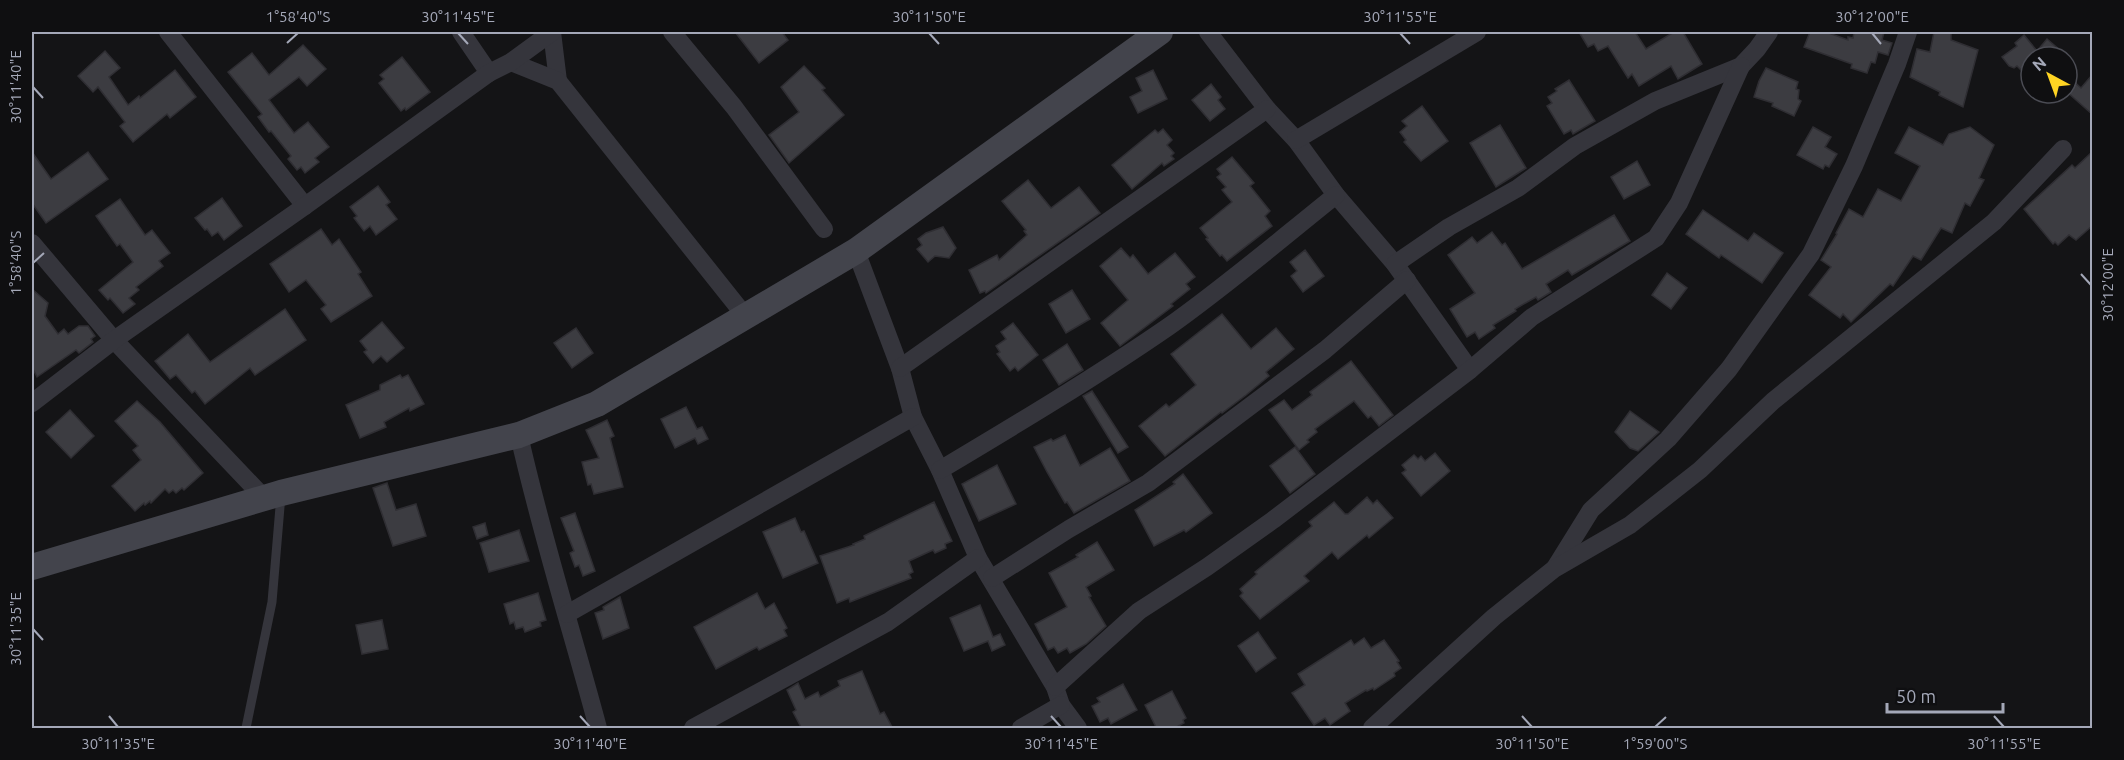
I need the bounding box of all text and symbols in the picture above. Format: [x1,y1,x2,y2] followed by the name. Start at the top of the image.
[266,8,330,25] text: 1°58'40"S
[421,8,495,25] text: 30°11'45"E
[892,8,966,25] text: 30°11'50"E
[1363,8,1437,25] text: 30°11'55"E
[1835,8,1909,25] text: 30°12'00"E
[2019,45,2079,105] north arrow
[7,50,24,124] text: 30°11'40"E
[2029,53,2050,74] text: N
[7,231,24,295] text: 1°58'40"S
[2099,248,2116,322] text: 30°12'00"E
[7,592,24,666] text: 30°11'35"E
[1887,676,2002,714] scale bar
[1896,686,1936,706] text: 50 m
[81,735,155,752] text: 30°11'35"E
[553,735,627,752] text: 30°11'40"E
[1024,735,1098,752] text: 30°11'45"E
[1495,735,1569,752] text: 30°11'50"E
[1623,735,1687,752] text: 1°59'00"S
[1967,735,2041,752] text: 30°11'55"E

